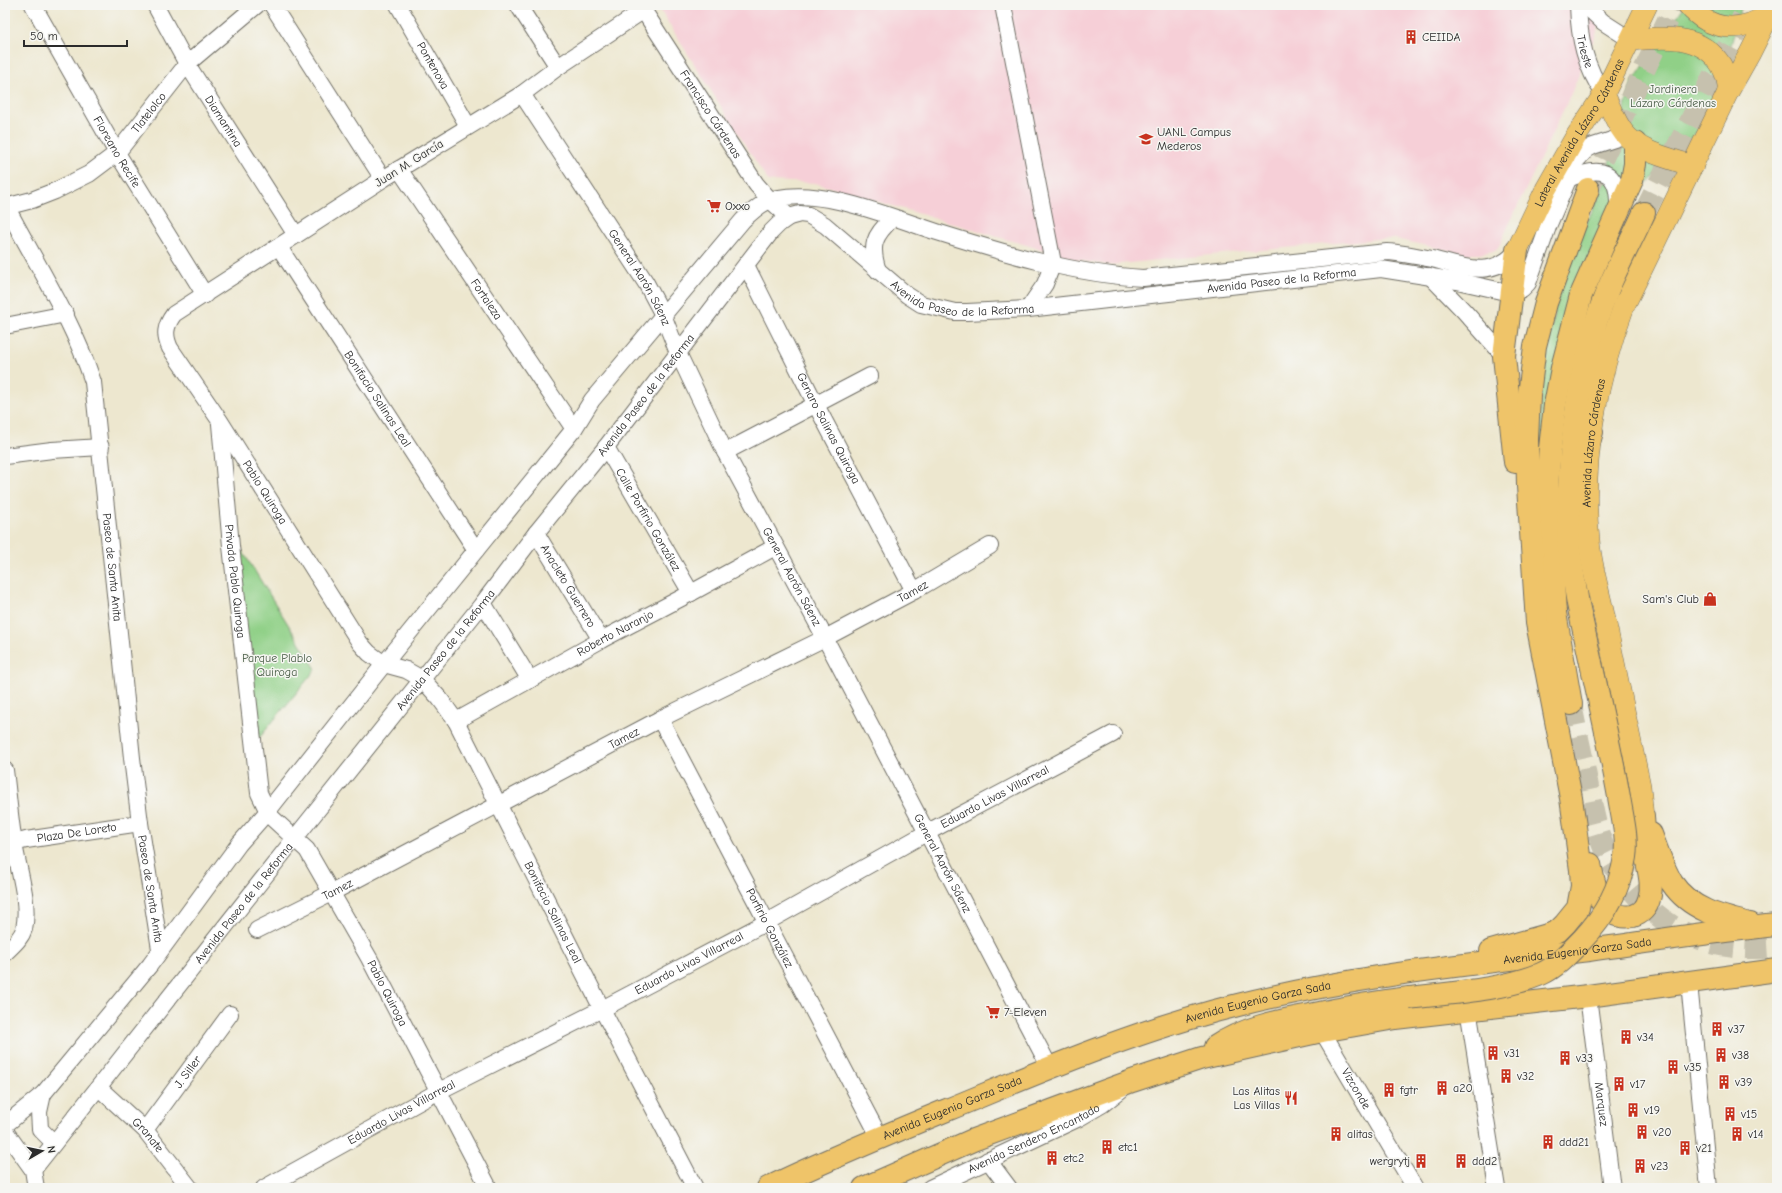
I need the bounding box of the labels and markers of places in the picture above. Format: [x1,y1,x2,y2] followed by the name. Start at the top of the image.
[1403,29,1419,45] building icon: CEIIDA
[1422,30,1461,44] place label: CEIIDA
[1157,125,1231,153] place label: UANL Campus Mederos
[1138,131,1154,147] school or university icon: UANL Campus Mederos
[706,198,722,214] supermarket icon: Oxxo
[725,199,750,213] place label: Oxxo
[1702,591,1718,607] shop icon: Sam's Club
[1642,592,1699,606] place label: Sam's Club
[985,1004,1001,1020] supermarket icon: 7-Eleven
[1004,1005,1047,1019] place label: 7-Eleven
[1709,1021,1725,1037] building icon: v37
[1727,1022,1745,1036] place label: v37
[1618,1029,1634,1045] building icon: v34
[1636,1030,1654,1044] place label: v34
[1485,1045,1501,1061] building icon: v31
[1503,1046,1520,1060] place label: v31
[1713,1047,1729,1063] building icon: v38
[1731,1048,1749,1062] place label: v38
[1557,1050,1573,1066] building icon: v33
[1575,1051,1593,1065] place label: v33
[1665,1059,1681,1075] building icon: v35
[1683,1060,1702,1074] place label: v35
[1498,1068,1514,1084] building icon: v32
[1516,1069,1534,1083] place label: v32
[1716,1074,1732,1090] building icon: v39
[1734,1075,1752,1089] place label: v39
[1611,1076,1627,1092] building icon: v17
[1629,1077,1646,1091] place label: v17
[1434,1080,1450,1096] building icon: a20
[1453,1081,1473,1095] place label: a20
[1381,1082,1397,1098] building icon: fgtr
[1399,1083,1418,1097] place label: fgtr
[1232,1084,1280,1112] place label: Las Alitas Las Villas
[1283,1090,1299,1106] restaurant icon: Las Alitas Las Villas
[1625,1102,1641,1118] building icon: v19
[1643,1103,1660,1117] place label: v19
[1722,1106,1738,1122] building icon: v15
[1740,1107,1757,1121] place label: v15
[1634,1124,1650,1140] building icon: v20
[1652,1125,1672,1139] place label: v20
[1328,1126,1344,1142] building icon: alitas
[1729,1126,1745,1142] building icon: v14
[1347,1127,1373,1141] place label: alitas
[1747,1127,1764,1141] place label: v14
[1540,1134,1556,1150] building icon: ddd21
[1559,1135,1589,1149] place label: ddd21
[1099,1139,1115,1155] building icon: etc1
[1118,1140,1138,1154] place label: etc1
[1677,1140,1693,1156] building icon: v21
[1695,1141,1712,1155] place label: v21
[1044,1150,1060,1166] building icon: etc2
[1063,1151,1084,1165] place label: etc2
[1413,1153,1429,1169] building icon: wergrytj
[1453,1153,1469,1169] building icon: ddd2
[1370,1154,1410,1168] place label: wergrytj
[1472,1154,1497,1168] place label: ddd2
[1632,1158,1648,1174] building icon: v23
[1650,1159,1668,1173] place label: v23

